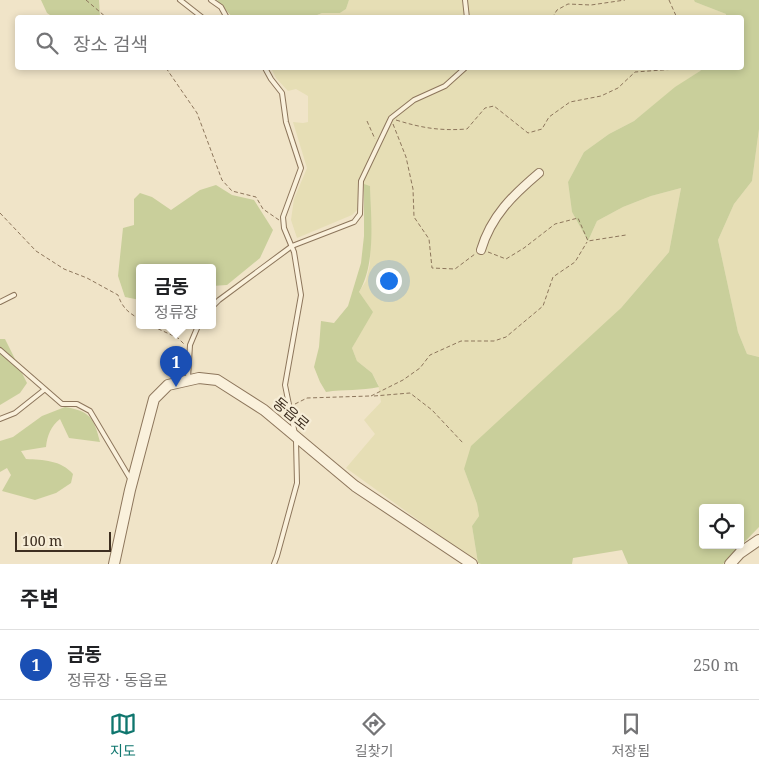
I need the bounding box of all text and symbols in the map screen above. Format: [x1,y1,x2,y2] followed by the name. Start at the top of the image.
[15,15,744,70] search box
[33,29,61,57] icon: search
[73,31,148,57] text: 장소 검색
[136,264,216,329] popup
[376,268,402,294] your location
[154,273,189,299] text: 금동
[154,301,198,323] text: 정류장
[160,346,192,387] pin: 1
[269,392,314,434] street label: 동읍로
[699,504,744,549] map controls
[699,504,744,549] button: locate
[15,529,111,552] scale bar
[22,531,62,550] text: 100 m
[20,584,59,612] text: 주변
[67,641,102,667] text: 금동
[31,654,41,676] text: 1
[693,654,739,676] text: 250 m
[67,669,168,691] text: 정류장 · 동읍로
[109,710,137,760] tab: 지도
[355,710,394,760] tab: 길찾기
[611,710,650,760] tab: 저장됨

